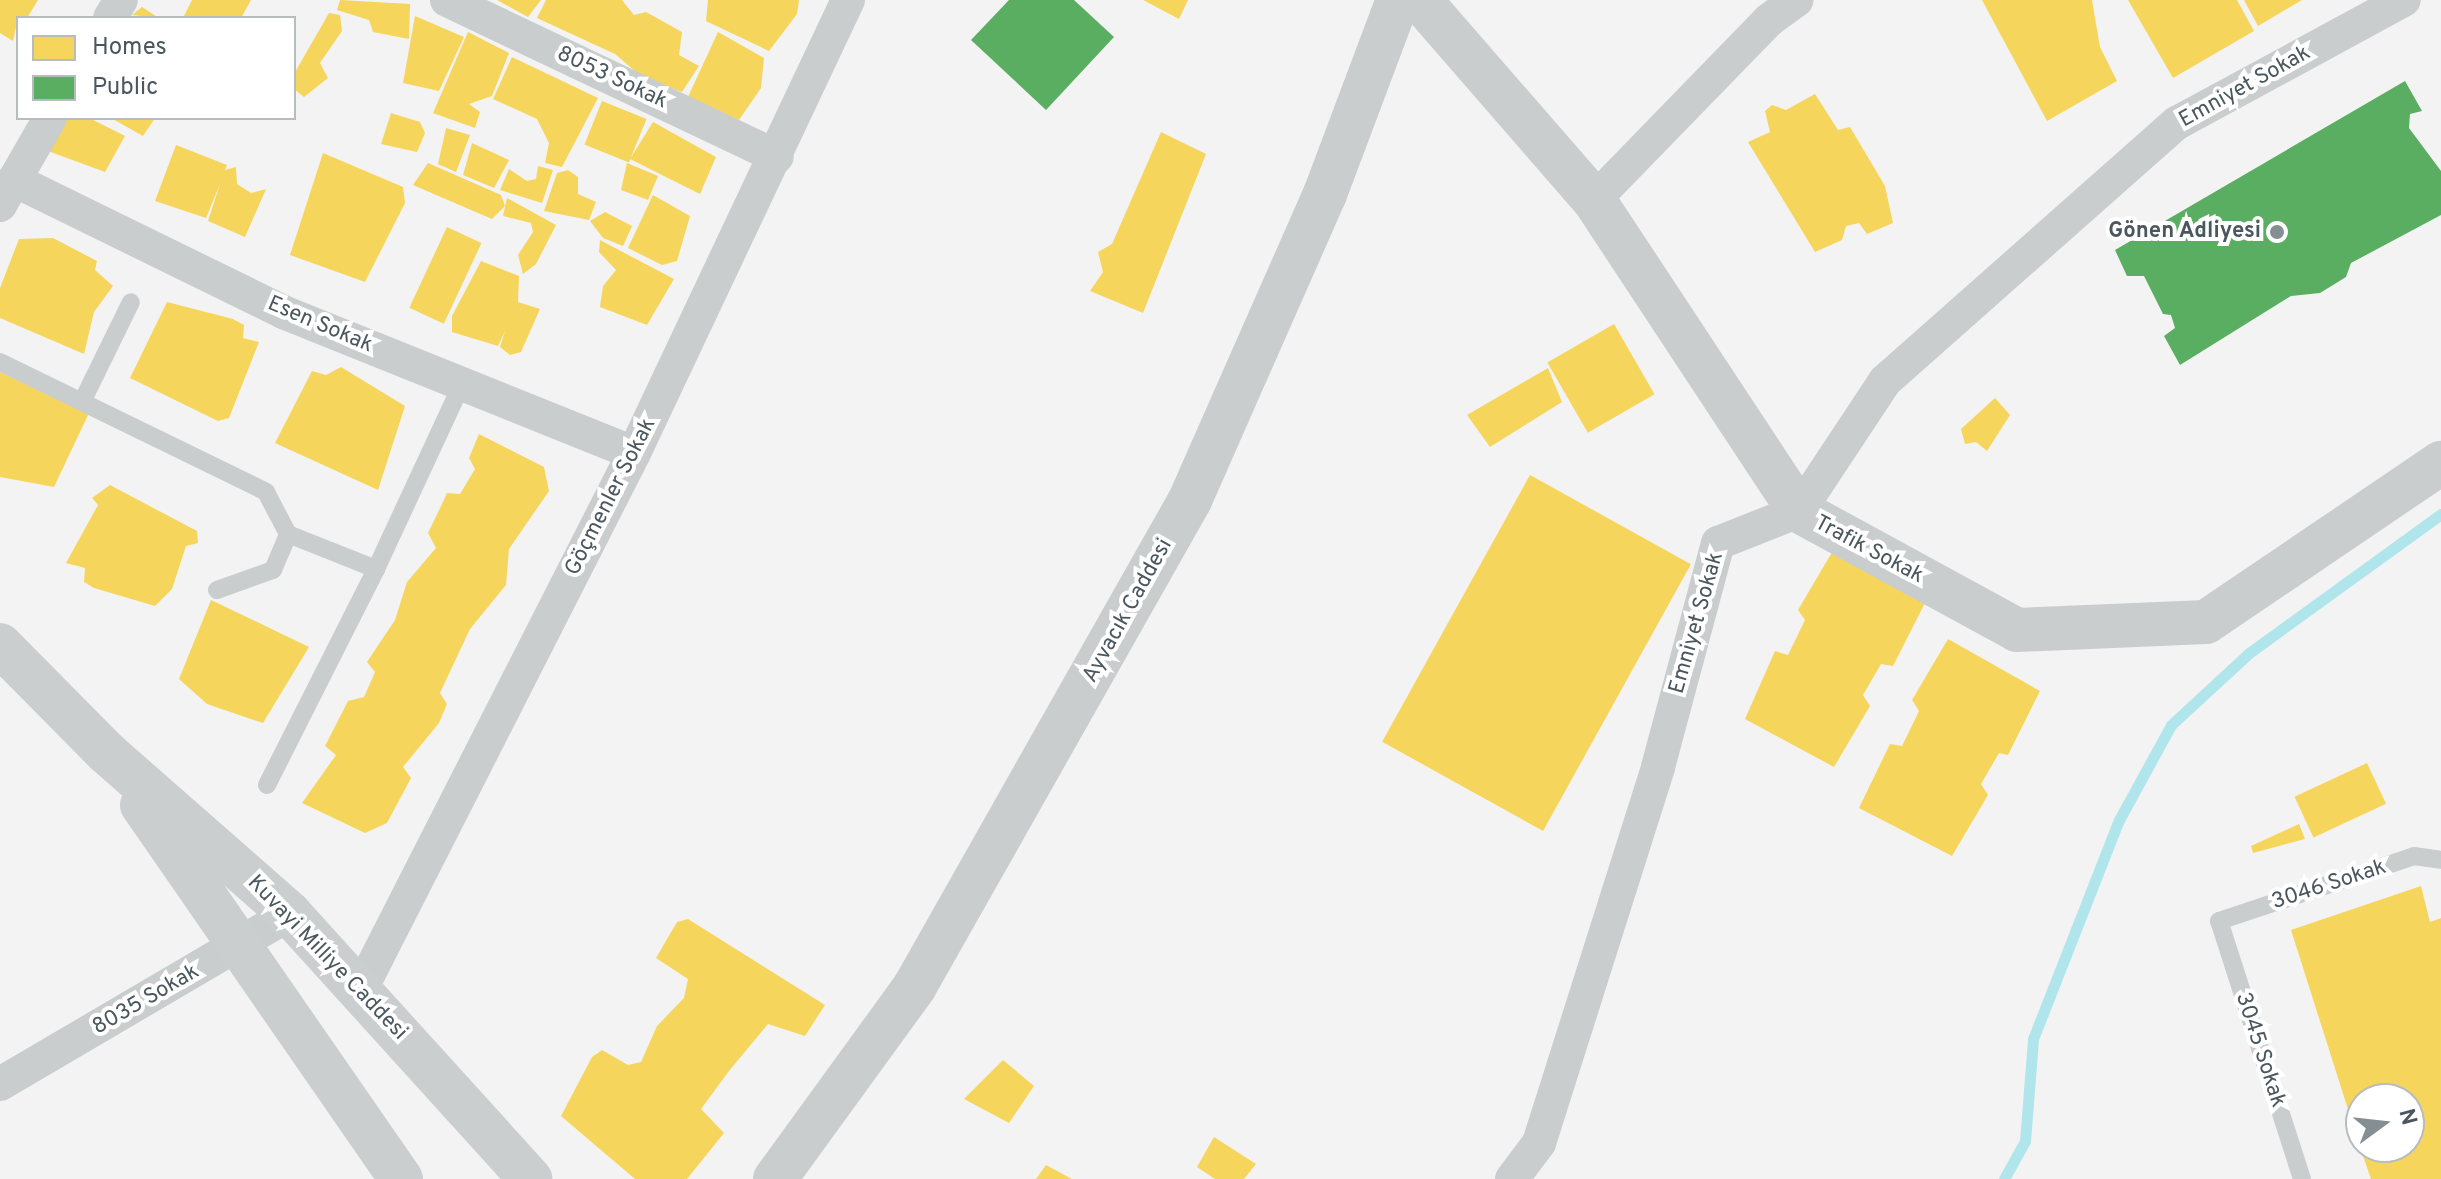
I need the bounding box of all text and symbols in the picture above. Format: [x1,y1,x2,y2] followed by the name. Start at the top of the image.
[16,16,296,120] legend
[92,33,167,63] text: Homes
[2175,40,2315,134] street label: Emniyet Sokak
[553,41,671,115] street label: 8053 Sokak
[92,73,158,103] text: Public
[2107,219,2261,245] place label: Gönen Adliyesi
[2268,223,2286,241] marker: Gönen Adliyesi
[263,291,377,359] street label: Esen Sokak
[560,414,662,580] street label: Göçmenler Sokak
[1810,510,1928,590] street label: Trafik Sokak
[1078,534,1178,688] street label: Ayvacık Caddesi
[1664,549,1730,697] street label: Emniyet Sokak
[2269,854,2389,916] street label: 3046 Sokak
[241,870,413,1046] street label: Kuvayi Milliye Caddesi
[88,959,204,1041] street label: 8035 Sokak
[2229,989,2291,1111] street label: 3045 Sokak
[2345,1083,2425,1163] north arrow
[2392,1106,2422,1128] text: N

